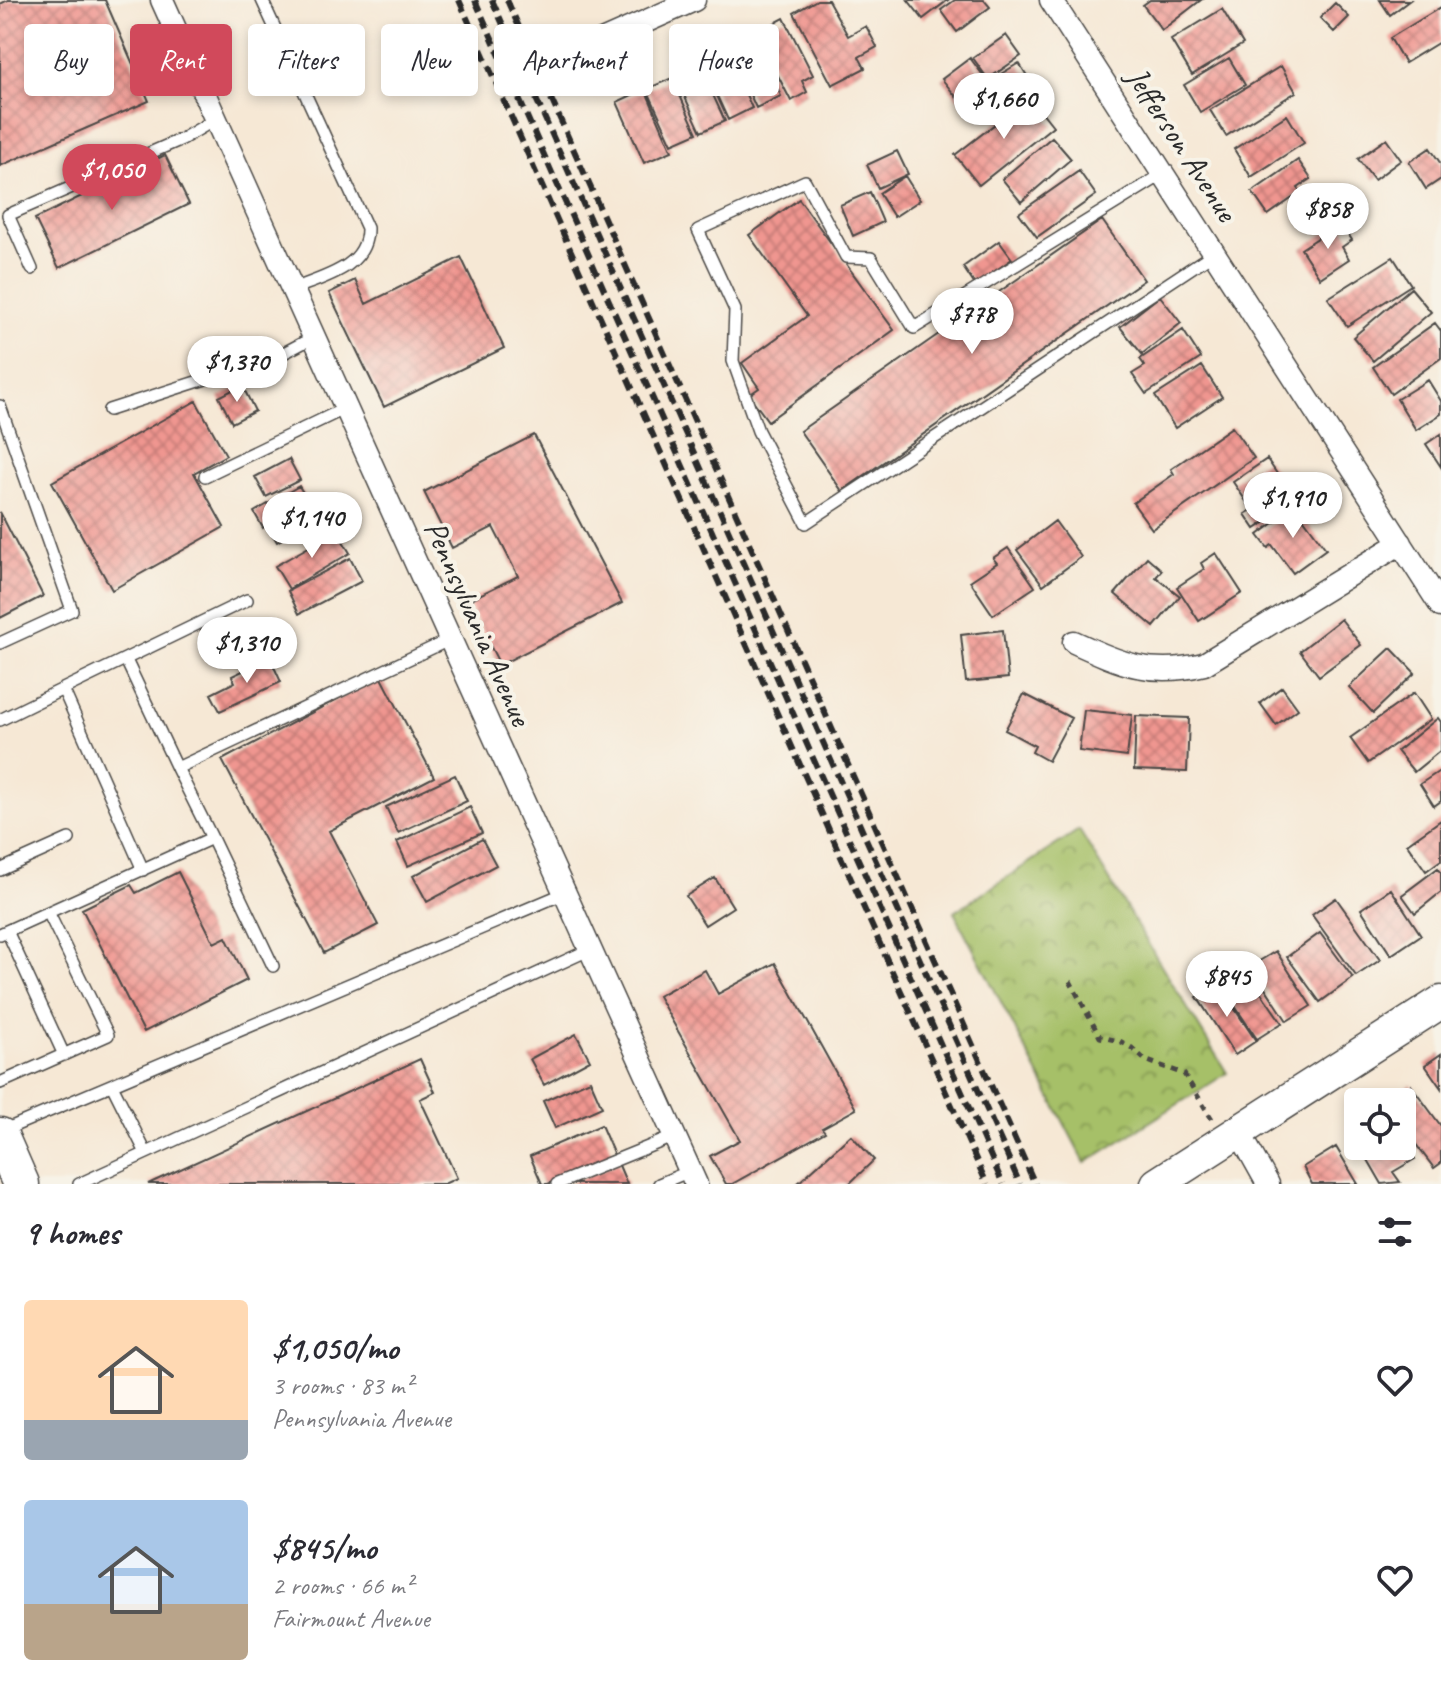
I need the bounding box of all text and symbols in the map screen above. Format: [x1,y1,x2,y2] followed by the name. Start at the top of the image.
[24,24,114,96] chip: Buy
[130,24,232,96] chip: Rent
[248,24,365,96] chip: Filters
[381,24,478,96] chip: New
[494,24,653,96] chip: Apartment
[669,24,779,96] chip: House
[1116,57,1248,231] street label: Jefferson Avenue
[939,73,1069,141] pin: $1,660
[972,82,1036,115] text: $1,660
[47,144,177,212] pin: $1,050
[80,153,144,186] text: $1,050
[1281,183,1375,251] pin: $858
[1305,192,1351,225] text: $858
[925,288,1019,356] pin: $778
[949,297,995,330] text: $778
[172,336,302,404] pin: $1,370
[205,345,269,378] text: $1,370
[1228,472,1358,540] pin: $1,910
[1261,481,1325,514] text: $1,910
[247,492,377,560] pin: $1,140
[280,501,344,534] text: $1,140
[414,514,543,734] street label: Pennsylvania Avenue
[182,617,312,685] pin: $1,310
[215,626,279,659] text: $1,310
[1180,951,1274,1019] pin: $845
[1204,960,1250,993] text: $845
[1344,1088,1416,1160] map controls
[1344,1088,1416,1160] button: locate
[1373,1210,1417,1254] icon: filters
[24,1211,120,1254] text: 9 homes
[272,1326,398,1369] text: $1,050/mo
[88,1332,184,1428] icon: home
[1373,1358,1417,1402] icon: heart
[272,1369,413,1402] text: 3 rooms · 83 m²
[272,1402,451,1435] text: Pennsylvania Avenue
[272,1526,376,1569] text: $845/mo
[88,1532,184,1628] icon: home
[1373,1558,1417,1602] icon: heart
[272,1569,413,1602] text: 2 rooms · 66 m²
[272,1602,430,1635] text: Fairmount Avenue

